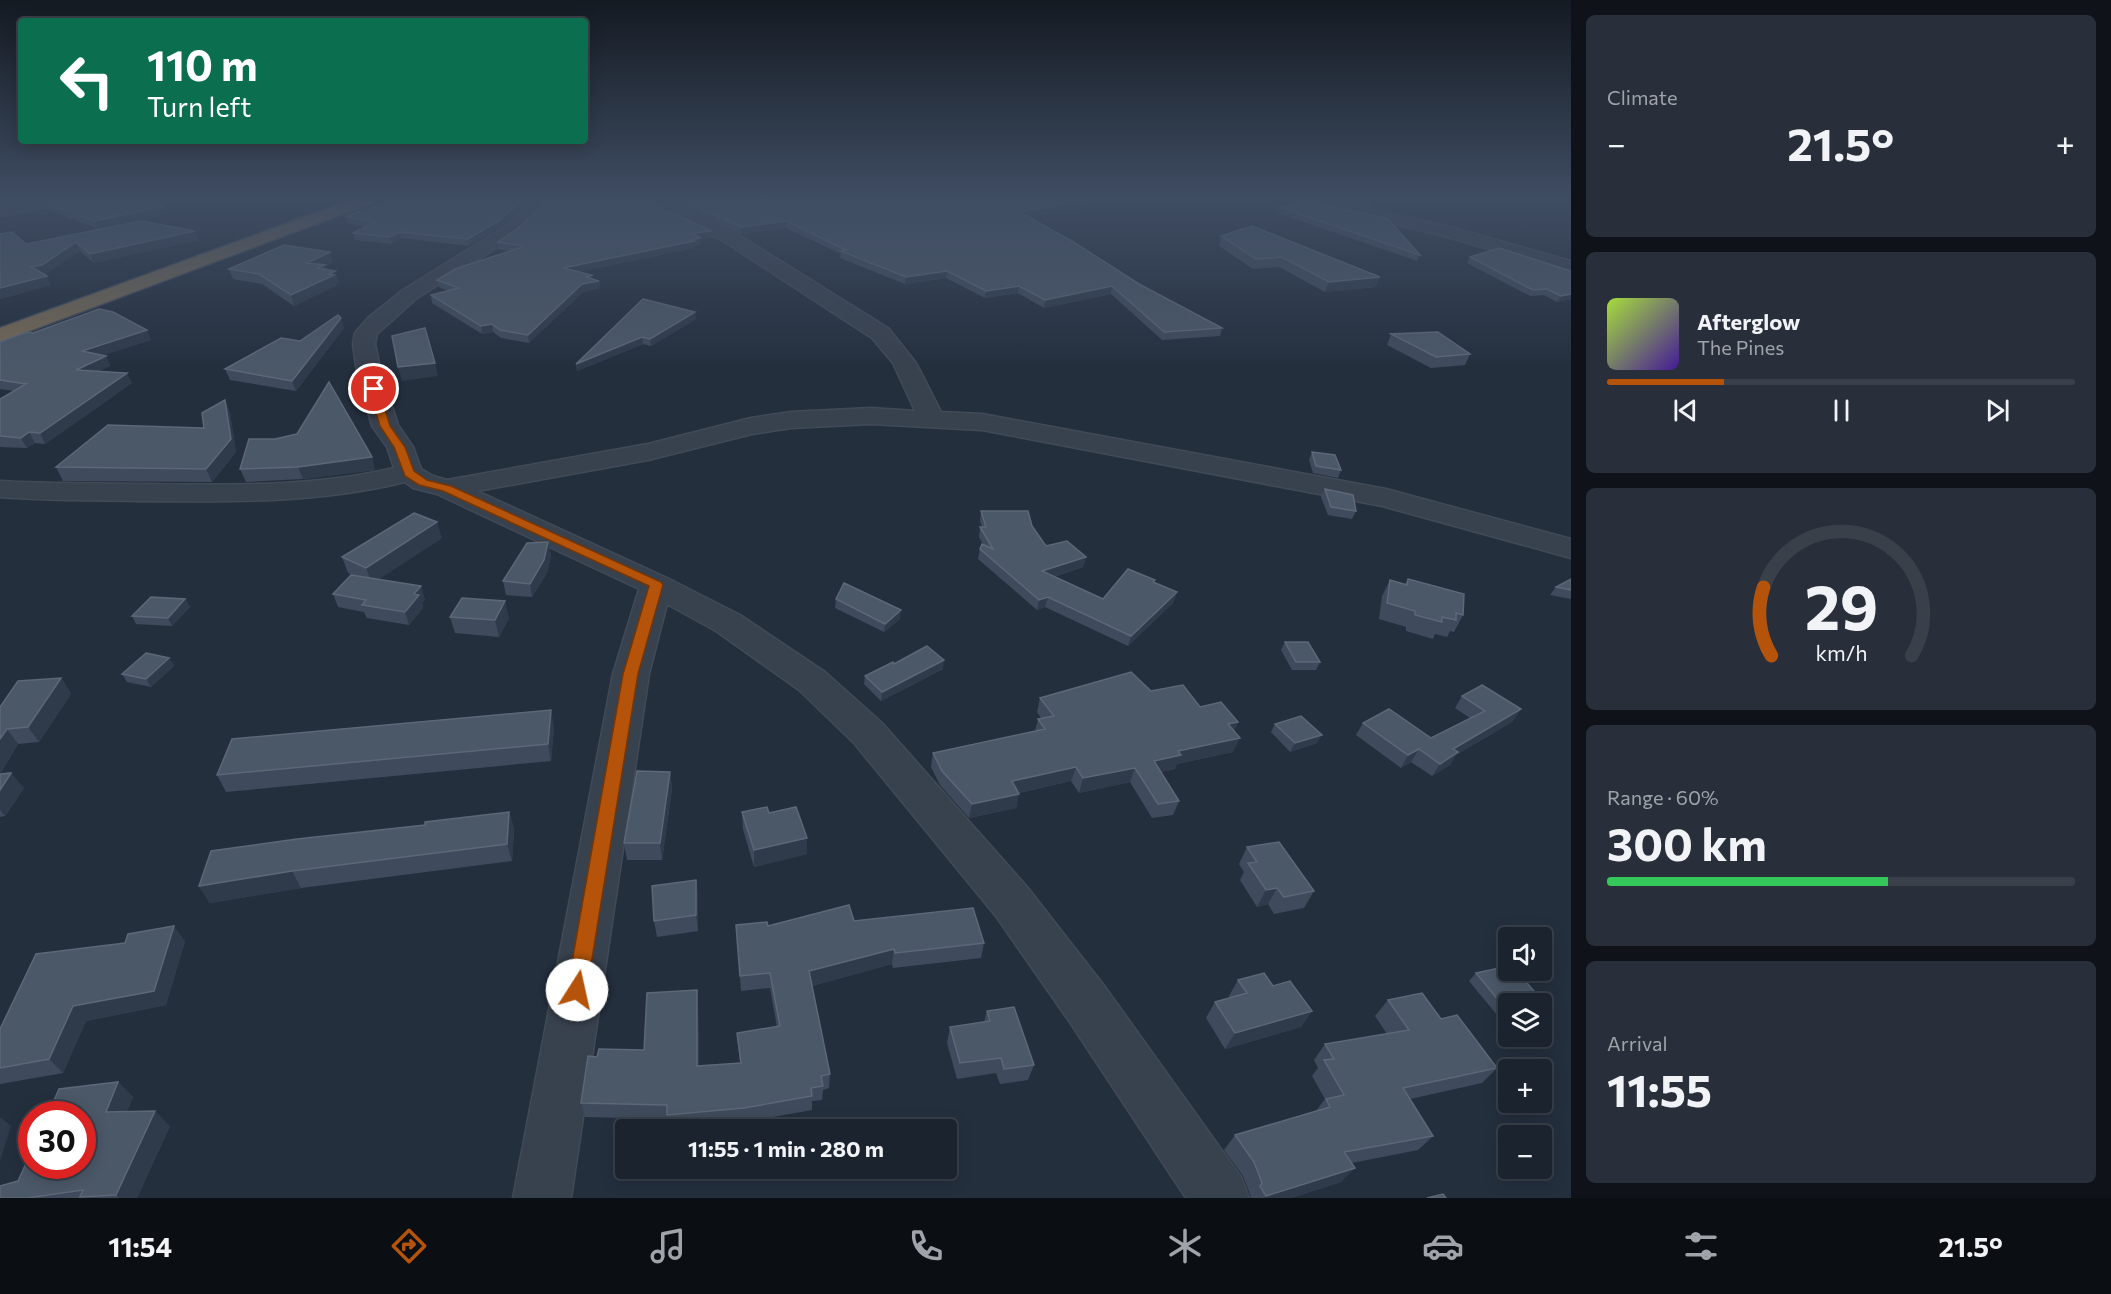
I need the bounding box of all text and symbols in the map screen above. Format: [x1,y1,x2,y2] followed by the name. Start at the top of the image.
[147,38,258,90] text: 110 m
[48,42,126,120] icon: left
[1607,85,1677,109] text: Climate
[147,90,251,123] text: Turn left
[1787,115,1894,170] text: 21.5°
[1607,122,1626,163] text: −
[2056,122,2075,163] text: +
[1697,308,1800,335] text: Afterglow
[1697,335,1784,359] text: The Pines
[348,363,399,414] pin
[357,372,390,405] icon: arrive
[1669,394,1702,427] icon: previous
[1825,394,1858,427] icon: pause
[1981,394,2014,427] icon: next
[1804,567,1878,643] text: 29
[1815,639,1867,665] text: km/h
[1607,785,1719,809] text: Range · 60%
[1607,815,1767,870] text: 300 km
[1498,927,1552,1179] map controls
[1498,927,1552,981] button: sound
[545,958,609,1022] position arrow
[1498,993,1552,1047] button: layers
[1607,1031,1668,1055] text: Arrival
[1498,1059,1552,1113] button: +
[1607,1061,1712,1116] text: 11:55
[18,1101,96,1179] speed limit sign: 30
[1498,1125,1552,1179] button: −
[688,1135,884,1162] text: 11:55 · 1 min · 280 m
[388,1225,430,1267] icon: directions
[647,1225,689,1267] icon: music
[905,1225,947,1267] icon: phone
[1164,1225,1206,1267] icon: climate
[1422,1225,1464,1267] icon: car
[1680,1225,1722,1267] icon: filters
[108,1230,172,1263] text: 11:54
[1939,1230,2003,1263] text: 21.5°

